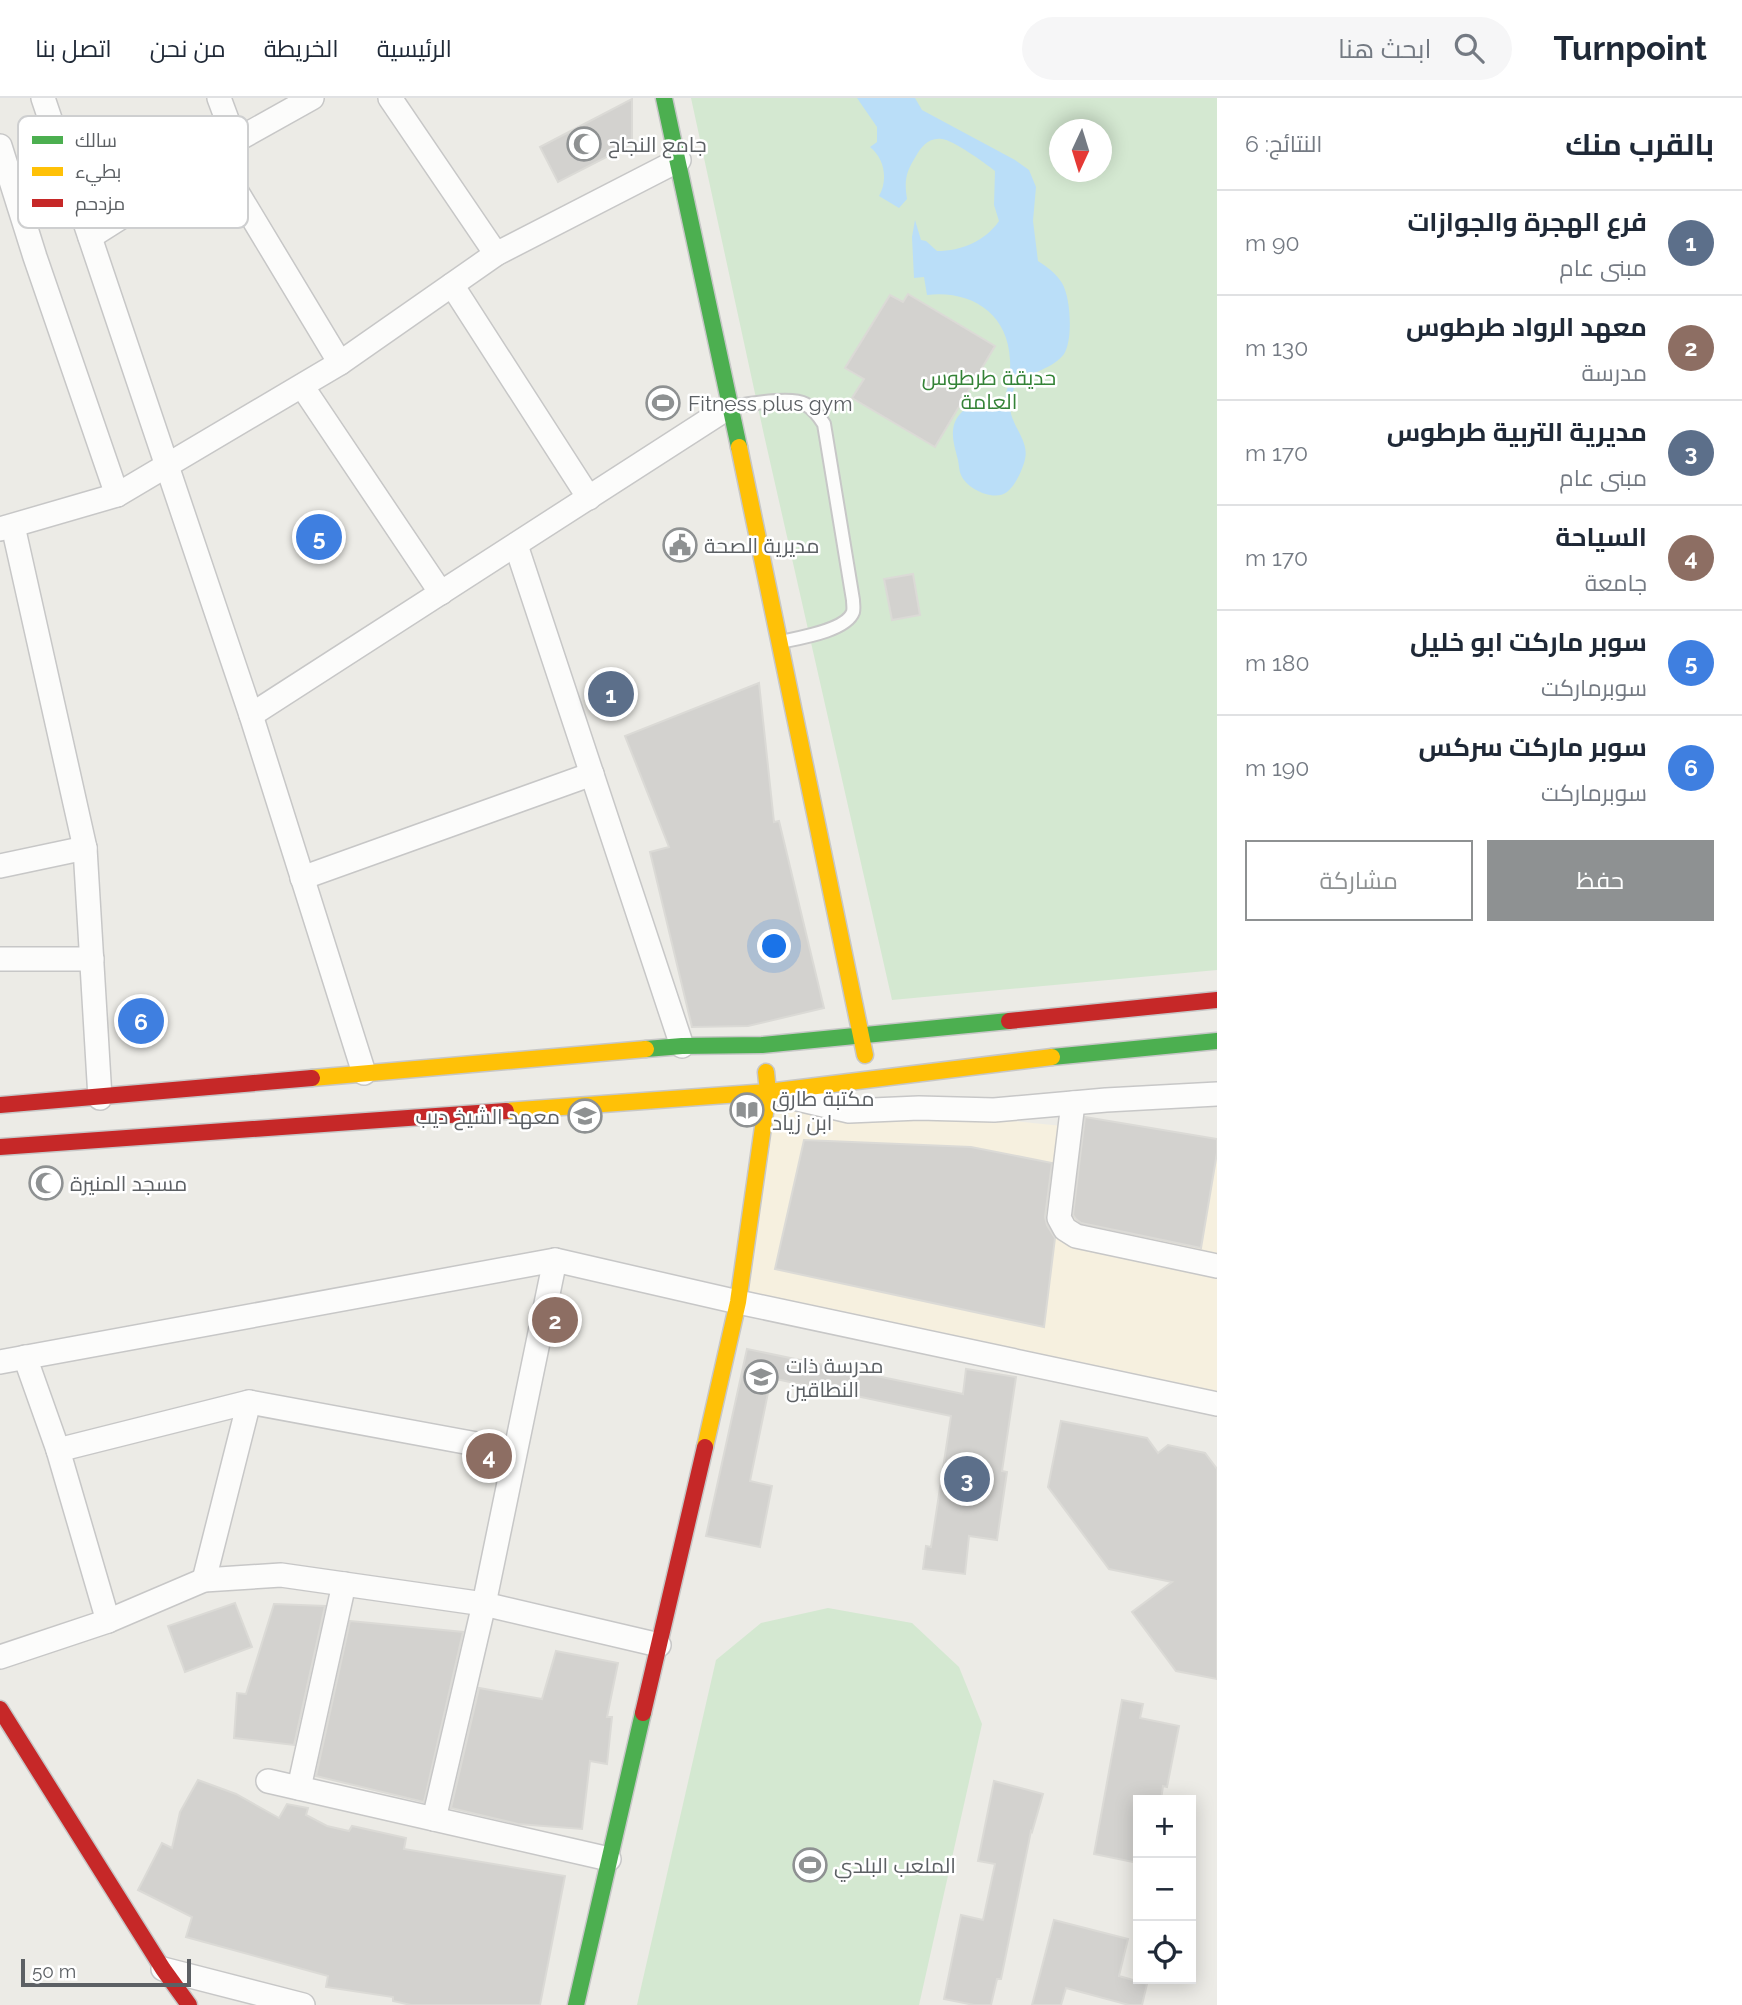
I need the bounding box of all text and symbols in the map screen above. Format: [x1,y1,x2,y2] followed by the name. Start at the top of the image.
[1022,17,1512,80] search box
[1450,29,1488,67] icon: search
[1554,29,1707,68] text: Turnpoint
[35,34,112,63] text: اتصل بنا
[150,34,226,63] text: من نحن
[264,34,339,63] text: الخريطة
[377,34,452,63] text: الرئيسية
[1338,34,1432,64] text: ابحث هنا
[18,116,248,228] legend
[1049,119,1112,182] north arrow
[565,125,603,163] mosque icon: جامع النجاح
[1565,127,1714,162] text: بالقرب منك
[75,129,117,151] text: سالك
[1245,130,1322,157] text: النتائج: 6
[608,132,707,159] place label: جامع النجاح
[75,160,121,186] text: بطيء
[75,192,125,217] text: مزدحم
[1407,207,1647,237] text: فرع الهجرة والجوازات
[1245,229,1300,256] text: 90 m
[1685,229,1697,256] text: 1
[1559,254,1647,281] text: مبنى عام
[1406,312,1647,342] text: معهد الرواد طرطوس
[1245,334,1308,361] text: 130 m
[1685,334,1698,361] text: 2
[1582,359,1647,386] text: مدرسة
[922,365,1056,414] park label: حديقة طرطوس العامة
[644,384,682,422] sports icon: Fitness plus gym
[688,391,853,416] place label: Fitness plus gym
[1387,417,1647,447] text: مديرية التربية طرطوس
[1245,439,1308,466] text: 170 m
[1685,439,1697,466] text: 3
[1559,464,1647,491] text: مبنى عام
[296,511,342,563] pin: 5
[1555,522,1647,552] text: السياحة
[661,526,699,564] public building icon: مديرية الصحة
[704,533,820,558] place label: مديرية الصحة
[1245,544,1308,571] text: 170 m
[1684,544,1698,571] text: 4
[1585,569,1647,596] text: جامعة
[1410,627,1647,657] text: سوبر ماركت ابو خليل
[1245,649,1310,676] text: 180 m
[1685,649,1697,676] text: 5
[588,668,634,720] pin: 1
[1541,674,1647,701] text: سوبرماركت
[1418,732,1647,762] text: سوبر ماركت سركس
[1245,754,1309,781] text: 190 m
[1684,754,1698,781] text: 6
[1541,779,1647,806] text: سوبرماركت
[1245,840,1473,921] button: مشاركة
[1487,840,1714,921] button: حفظ
[757,929,791,963] your location
[118,995,164,1047] pin: 6
[772,1086,875,1136] place label: مكتبة طارق ابن زياد
[728,1091,766,1129] library icon: مكتبة طارق ابن زياد
[566,1097,604,1135] school or university icon: معهد الشيخ ديب
[416,1104,560,1131] place label: معهد الشيخ ديب
[27,1164,65,1202] mosque icon: مسجد المنيرة
[70,1171,187,1196] place label: مسجد المنيرة
[532,1294,578,1346] pin: 2
[786,1353,883,1403] place label: مدرسة ذات النطاقين
[742,1358,780,1396] school or university icon: مدرسة ذات النطاقين
[466,1430,512,1482] pin: 4
[944,1453,990,1505] pin: 3
[1133,1795,1196,1984] map controls
[1133,1795,1196,1858] button: +
[791,1846,829,1884] sports icon: الملعب البلدي
[834,1853,956,1882] place label: الملعب البلدي
[1133,1858,1196,1921] button: −
[1133,1921,1196,1984] button: locate
[21,1956,191,1988] scale bar
[32,1960,76,1982] text: 50 m

